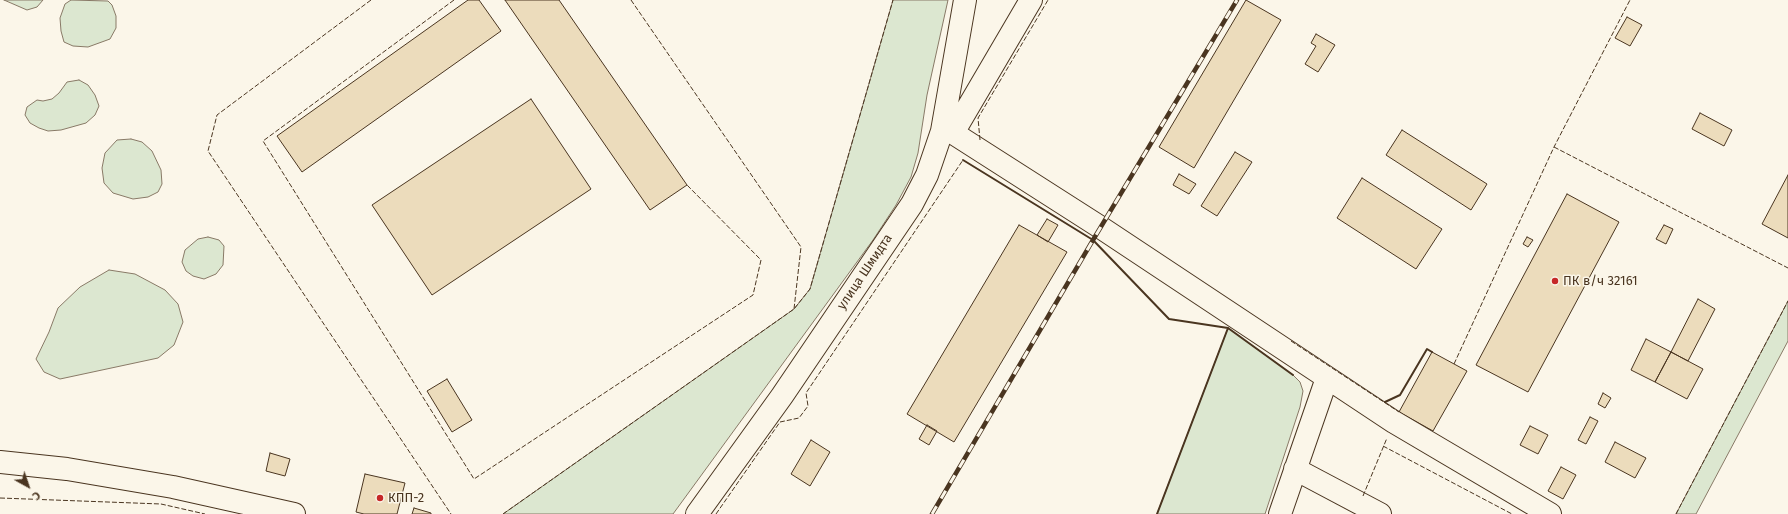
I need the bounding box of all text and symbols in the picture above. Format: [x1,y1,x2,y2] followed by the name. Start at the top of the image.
[834,231,896,313] street label: улица Шмидта
[1563,273,1638,289] place label: ПК в/ч 32161
[1550,276,1560,286] marker: ПК в/ч 32161
[8,466,48,506] north arrow
[29,489,43,503] text: С
[388,490,424,506] place label: КПП-2
[375,493,385,503] marker: КПП-2

